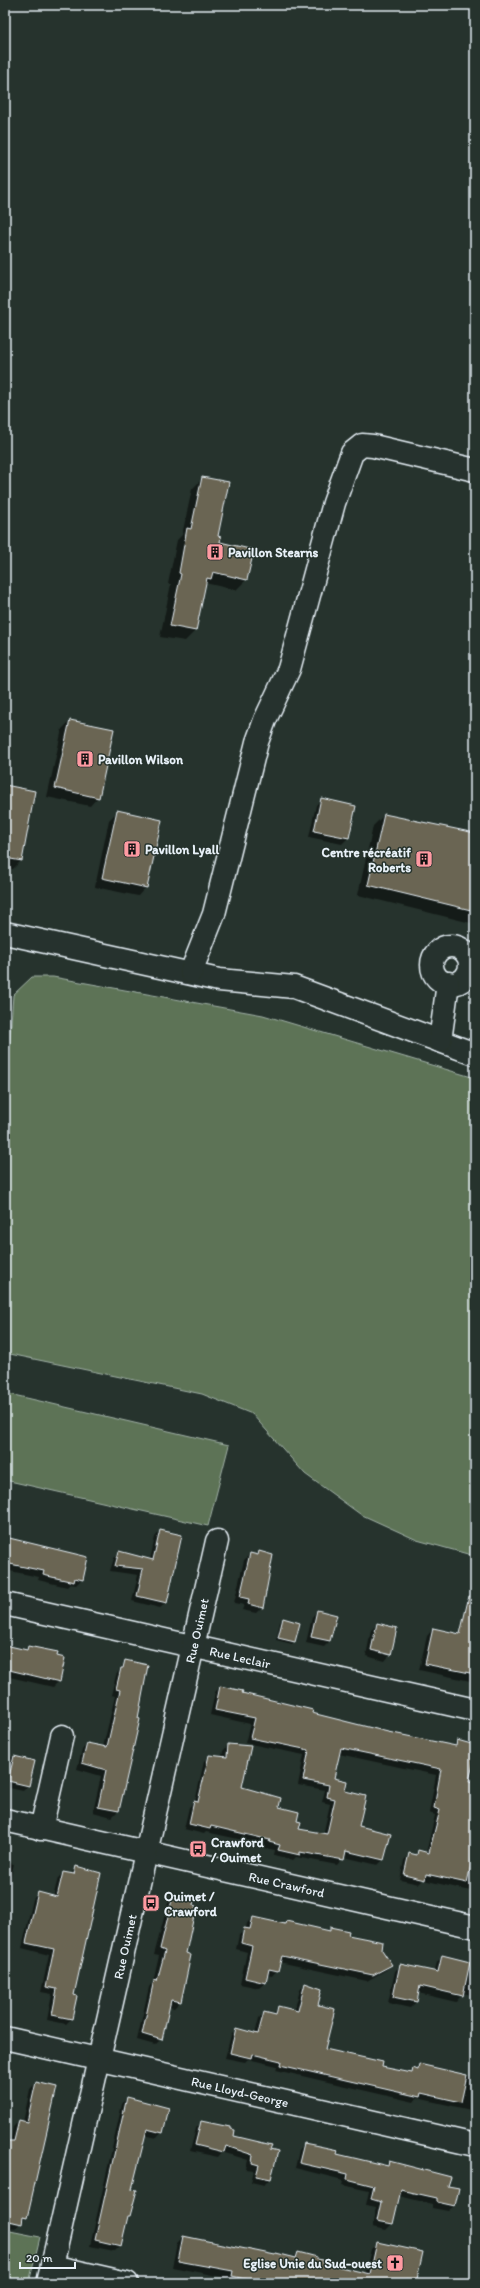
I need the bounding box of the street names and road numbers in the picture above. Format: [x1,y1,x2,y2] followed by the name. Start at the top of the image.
[182,1597,212,1665] street label: Rue Ouimet
[208,1643,273,1672] street label: Rue Leclair
[247,1869,326,1901] street label: Rue Crawford
[110,1913,140,1981] street label: Rue Ouimet
[190,2074,290,2110] street label: Rue Lloyd-George

